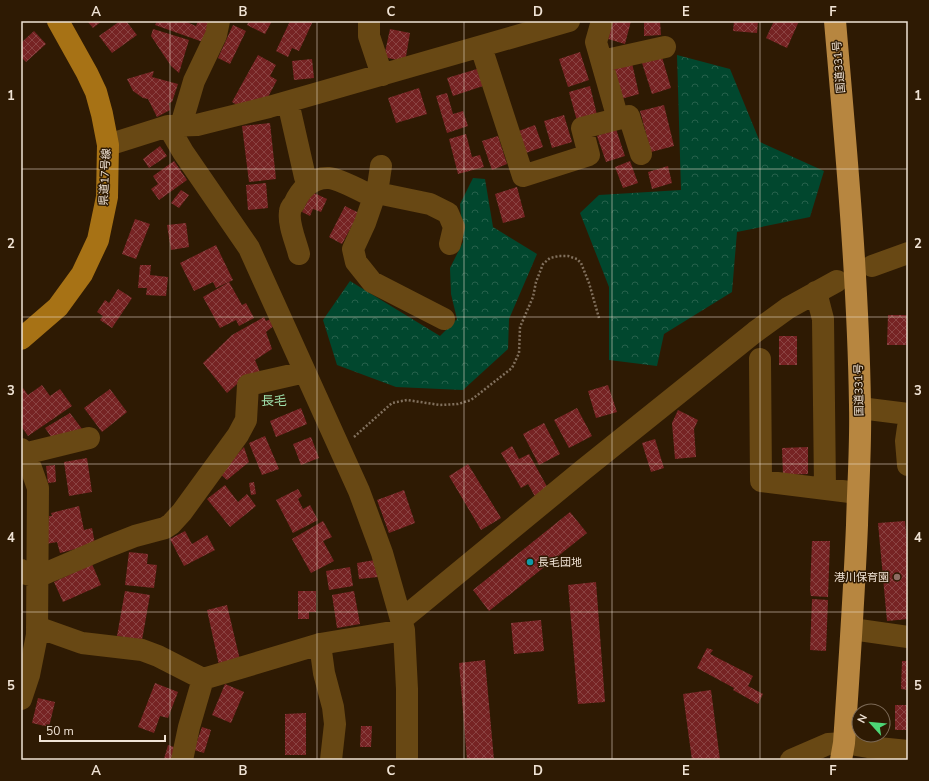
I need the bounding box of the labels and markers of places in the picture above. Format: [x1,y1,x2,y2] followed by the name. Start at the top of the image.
[538,555,582,570] place label: 長毛団地
[525,557,535,567] marker: 長毛団地
[834,570,889,585] place label: 港川保育園
[892,572,902,582] marker: 港川保育園

